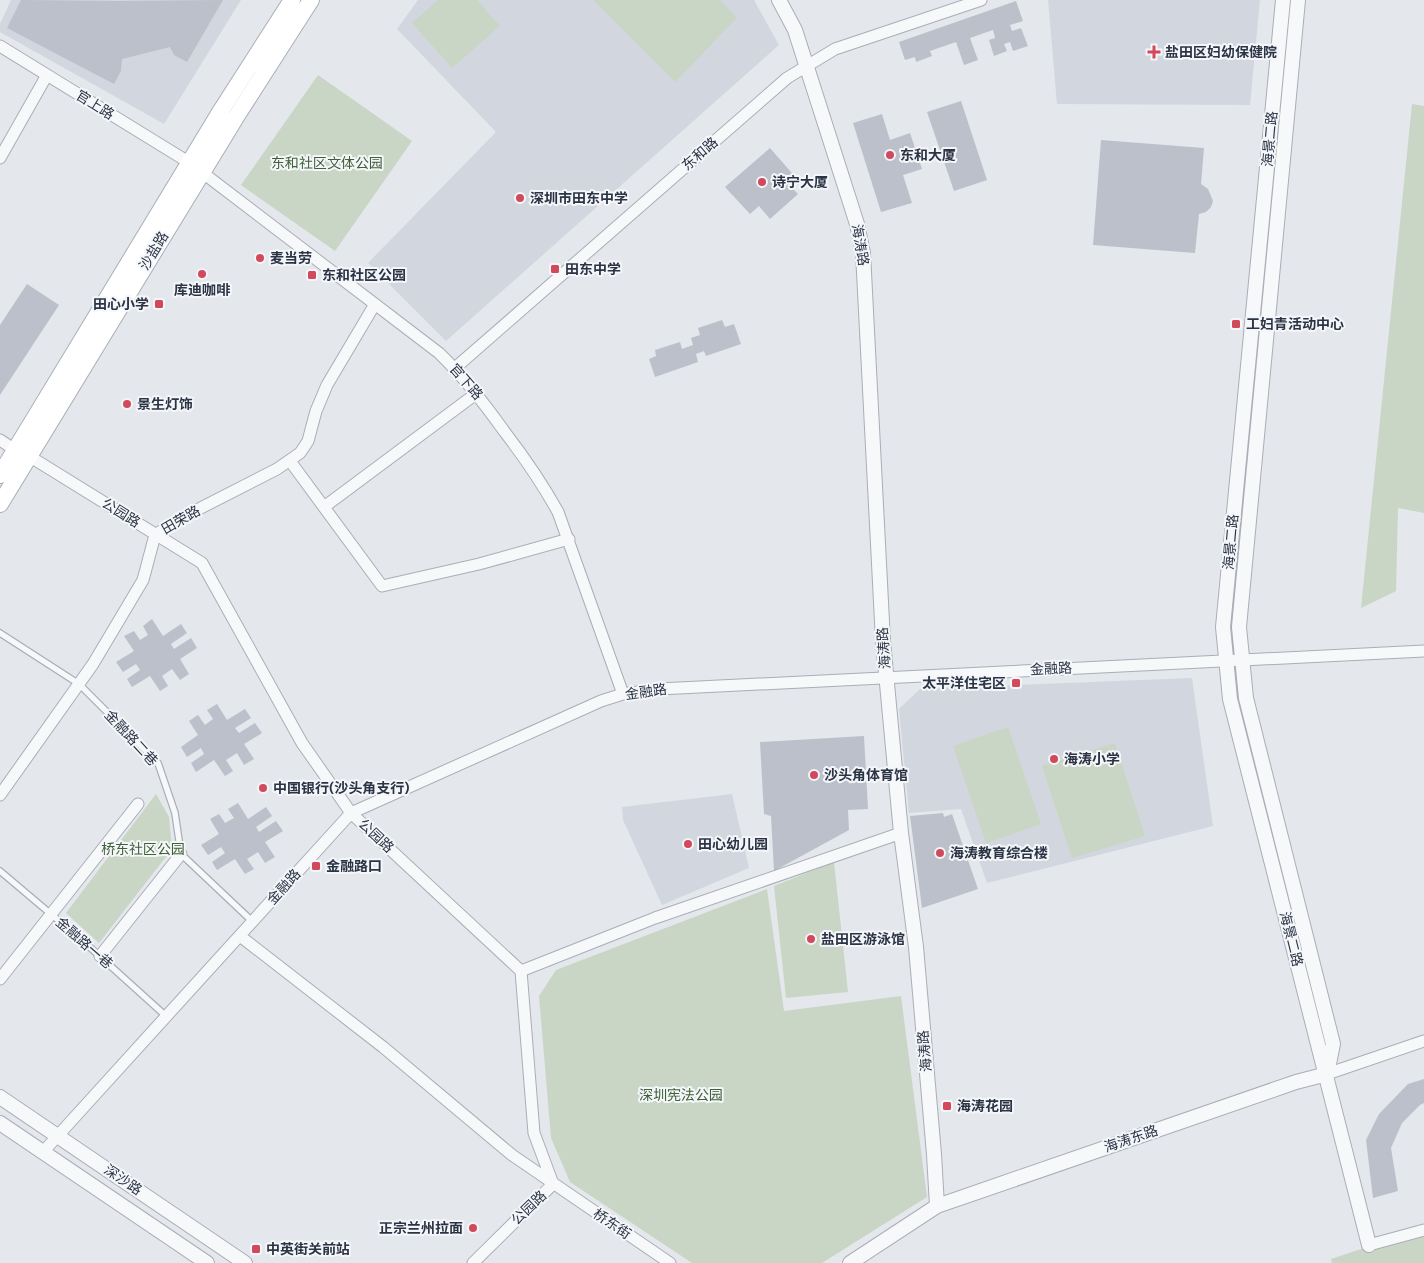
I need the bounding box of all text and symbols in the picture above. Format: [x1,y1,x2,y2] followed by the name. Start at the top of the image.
[1165,44,1277,61] place label: 盐田区妇幼保健院
[1147,45,1161,59] marker: 盐田区妇幼保健院
[73,87,117,123] street label: 官上路
[1259,110,1281,168] street label: 海景二路
[679,134,721,174] street label: 东和路
[900,147,956,164] place label: 东和大厦
[884,149,896,161] marker: 东和大厦
[271,155,383,172] park label: 东和社区文体公园
[772,174,828,191] place label: 诗宁大厦
[756,176,768,188] marker: 诗宁大厦
[530,190,628,207] place label: 深圳市田东中学
[514,192,526,204] marker: 深圳市田东中学
[848,223,872,267] street label: 海涛路
[136,229,172,273] street label: 沙盐路
[270,250,312,267] place label: 麦当劳
[254,252,266,264] marker: 麦当劳
[565,261,621,278] place label: 田东中学
[549,263,561,275] marker: 田东中学
[322,267,406,284] place label: 东和社区公园
[196,268,208,280] marker: 库迪咖啡
[306,269,318,281] marker: 东和社区公园
[174,282,231,299] place label: 库迪咖啡
[93,296,149,313] place label: 田心小学
[153,298,165,310] marker: 田心小学
[1246,316,1344,333] place label: 工妇青活动中心
[1230,318,1242,330] marker: 工妇青活动中心
[446,361,486,403] street label: 官下路
[137,396,193,413] place label: 景生灯饰
[121,398,133,410] marker: 景生灯饰
[99,495,143,531] street label: 公园路
[159,502,203,538] street label: 田荣路
[1220,513,1242,571] street label: 海景二路
[874,626,894,670] street label: 海涛路
[1030,659,1072,679] street label: 金融路
[922,675,1006,692] place label: 太平洋住宅区
[1010,677,1022,689] marker: 太平洋住宅区
[624,681,668,703] street label: 金融路
[101,707,161,769] street label: 金融路二巷
[1064,751,1120,768] place label: 海涛小学
[1048,753,1060,765] marker: 海涛小学
[824,767,908,784] place label: 沙头角体育馆
[808,769,820,781] marker: 沙头角体育馆
[273,780,410,797] place label: 中国银行(沙头角支行)
[257,782,269,794] marker: 中国银行(沙头角支行)
[355,815,397,857] street label: 公园路
[698,836,768,853] place label: 田心幼儿园
[682,838,694,850] marker: 田心幼儿园
[101,841,185,858] park label: 桥东社区公园
[950,845,1048,862] place label: 海涛教育综合楼
[934,847,946,859] marker: 海涛教育综合楼
[326,858,382,875] place label: 金融路口
[310,860,322,872] marker: 金融路口
[264,866,304,908] street label: 金融路
[1276,910,1306,968] street label: 海景二路
[52,914,116,972] street label: 金融路一巷
[821,931,905,948] place label: 盐田区游泳馆
[805,933,817,945] marker: 盐田区游泳馆
[915,1029,935,1073] street label: 海涛路
[639,1087,723,1104] park label: 深圳宪法公园
[957,1098,1013,1115] place label: 海涛花园
[941,1100,953,1112] marker: 海涛花园
[1102,1122,1160,1156] street label: 海涛东路
[101,1161,145,1199] street label: 深沙路
[508,1187,550,1229] street label: 公园路
[590,1205,634,1243] street label: 桥东街
[379,1220,463,1237] place label: 正宗兰州拉面
[467,1222,479,1234] marker: 正宗兰州拉面
[266,1241,350,1258] place label: 中英街关前站
[250,1243,262,1255] marker: 中英街关前站

